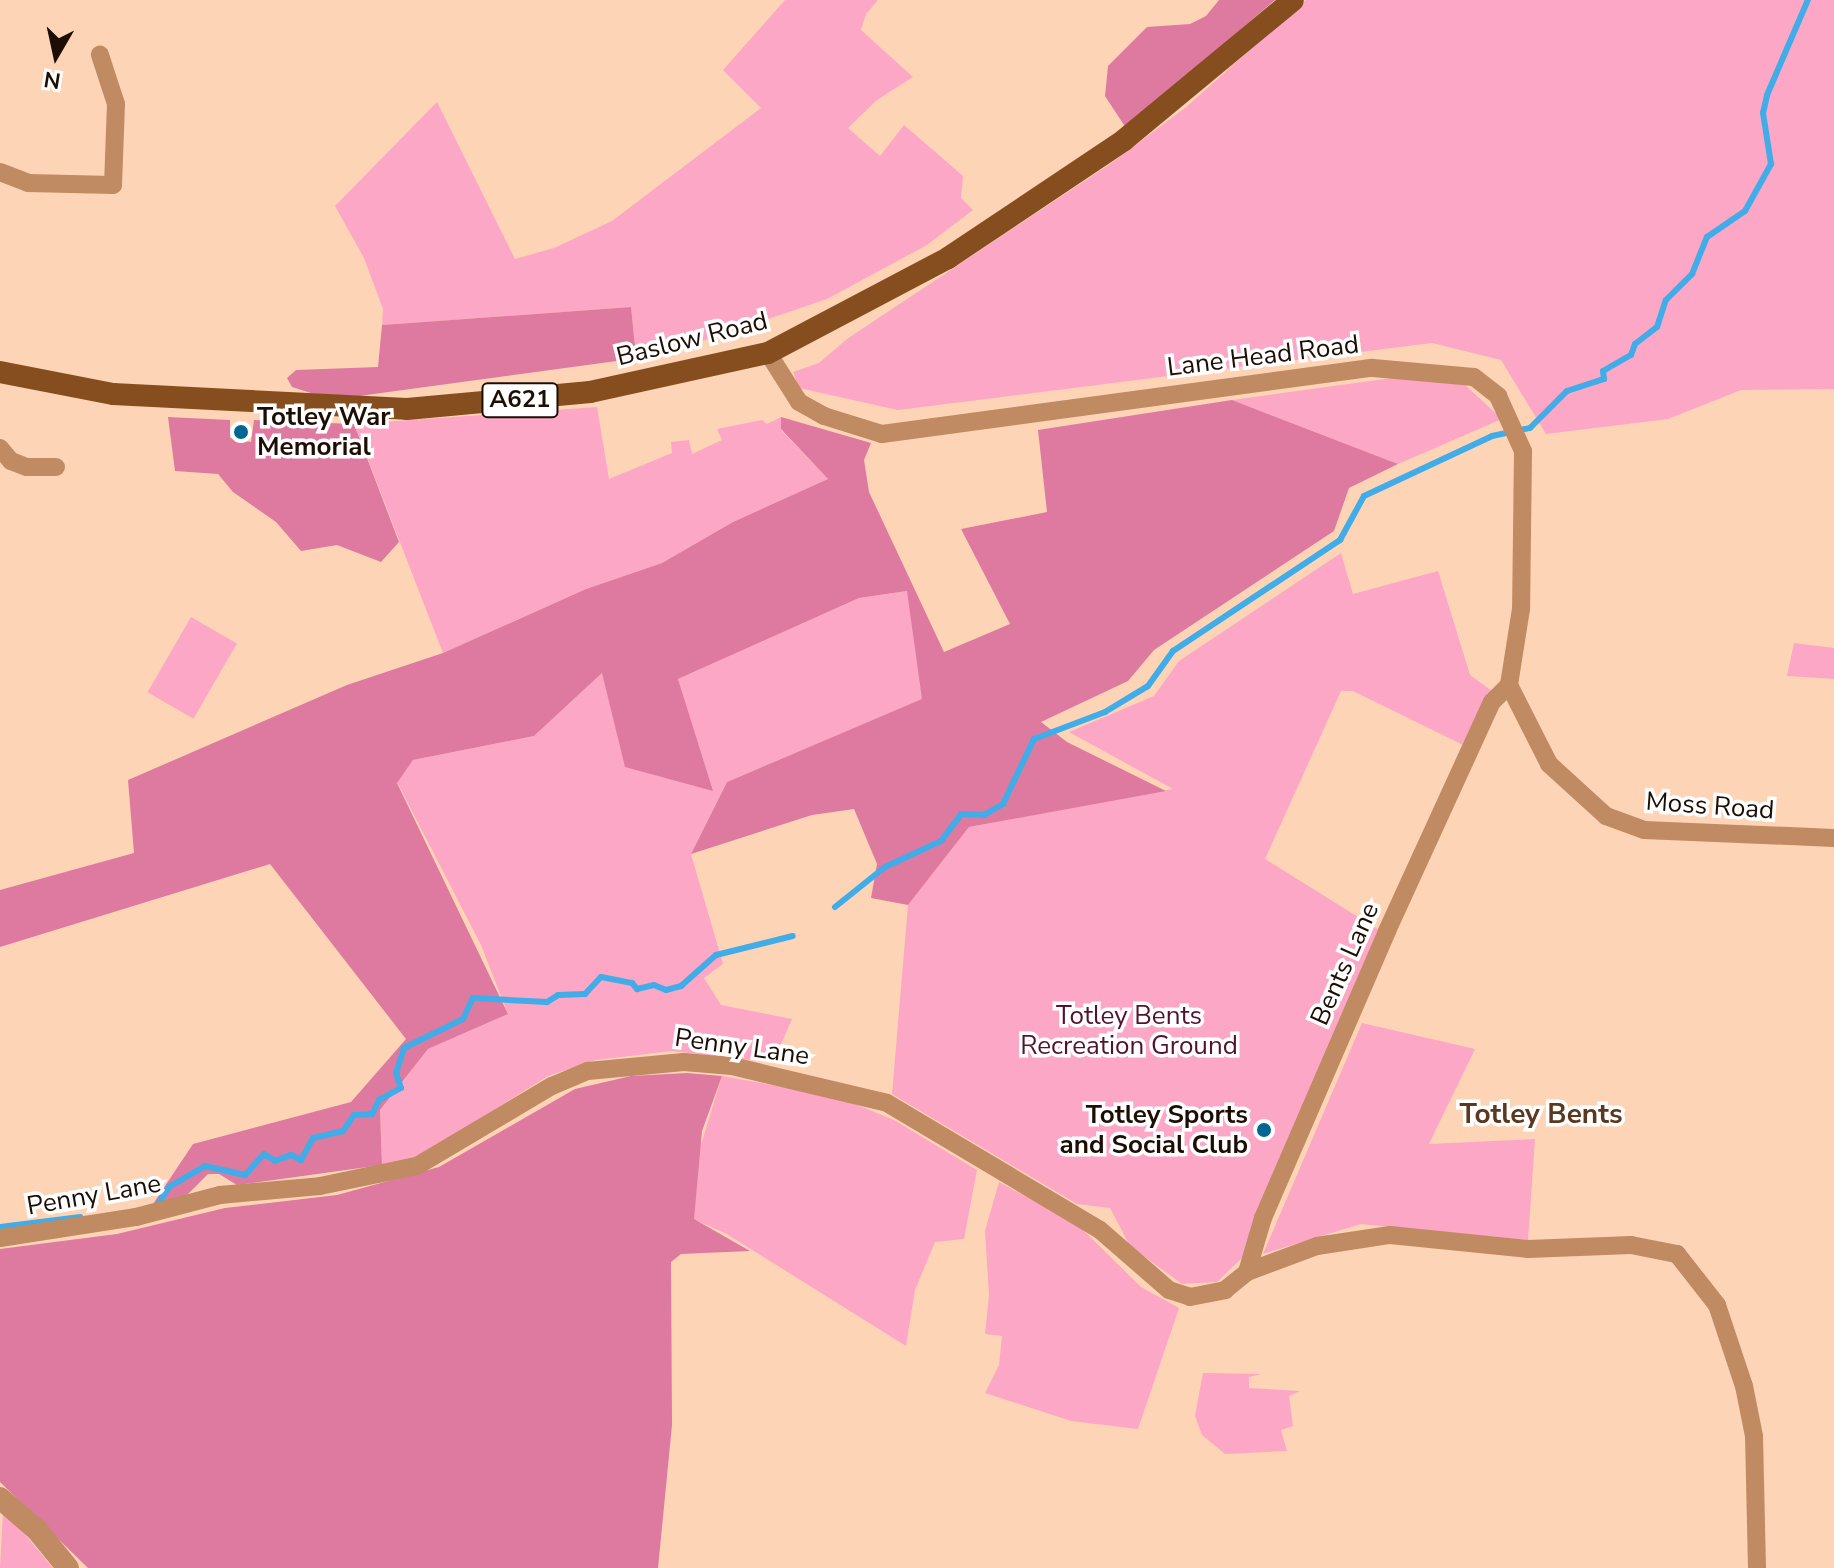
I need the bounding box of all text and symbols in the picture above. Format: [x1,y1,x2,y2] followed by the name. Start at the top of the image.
[16,16,96,96] north arrow
[42,64,63,96] text: N
[613,305,771,373] street label: Baslow Road
[1165,329,1361,383] street label: Lane Head Road
[480,380,560,420] road number: A621
[257,401,390,462] place label: Totley War Memorial
[232,423,250,441] marker: Totley War Memorial
[1645,786,1775,826] street label: Moss Road
[1304,898,1386,1030] street label: Bents Lane
[1020,1000,1238,1062] park label: Totley Bents Recreation Ground
[673,1022,811,1072] street label: Penny Lane
[1459,1097,1623,1131] district label: Totley Bents
[1060,1099,1248,1160] place label: Totley Sports and Social Club
[1255,1121,1273,1139] marker: Totley Sports and Social Club
[24,1168,164,1222] street label: Penny Lane

